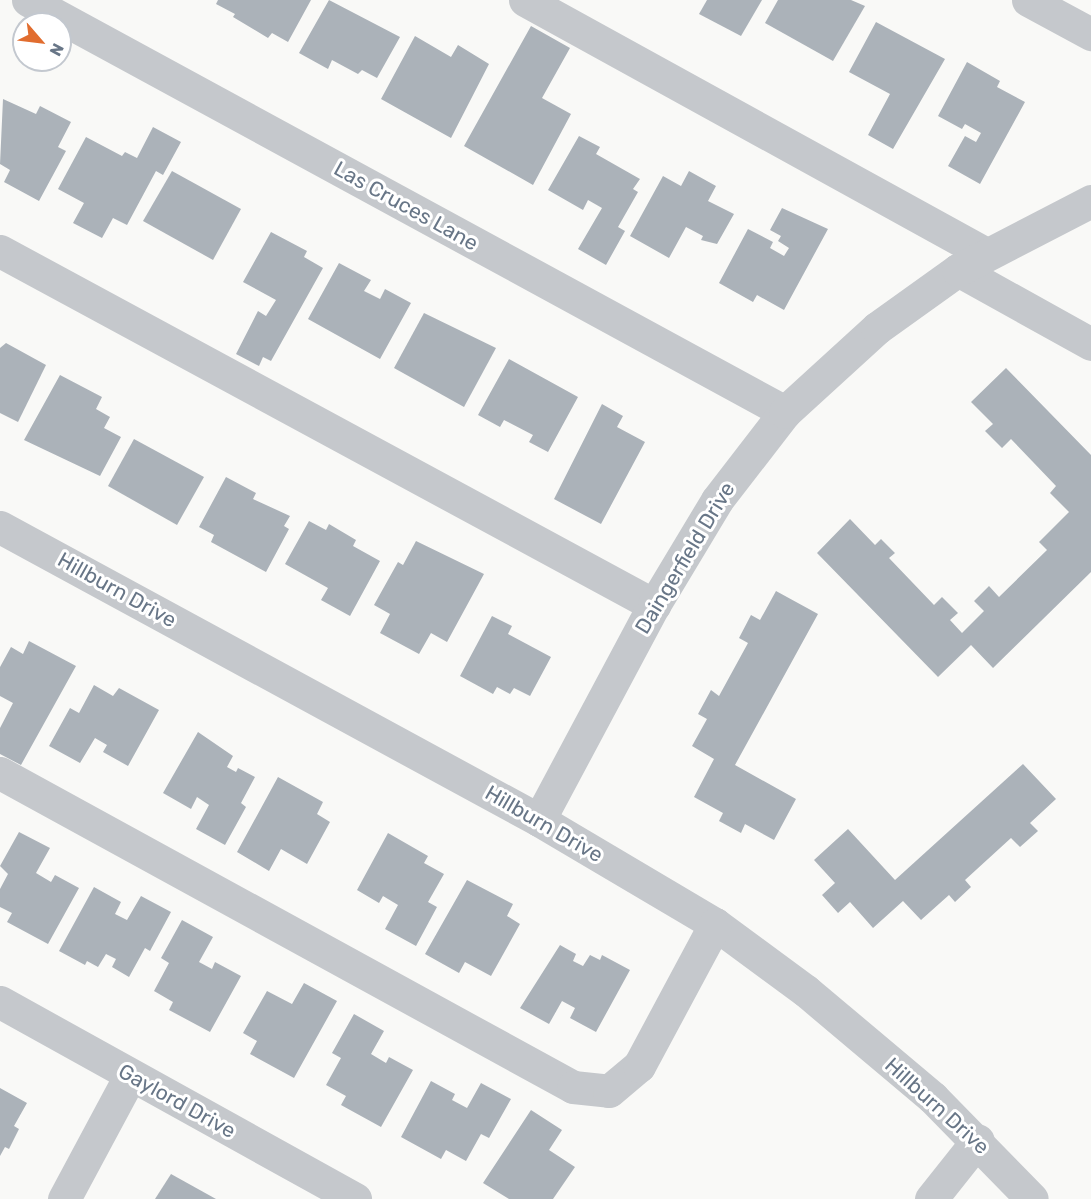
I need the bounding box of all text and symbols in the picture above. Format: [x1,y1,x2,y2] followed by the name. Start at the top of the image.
[12,12,72,72] north arrow
[45,40,68,59] text: N
[329,156,483,256] street label: Las Cruces Lane
[630,477,740,639] street label: Daingerfield Drive
[53,547,181,633] street label: Hillburn Drive
[481,780,607,868] street label: Hillburn Drive
[880,1053,994,1159] street label: Hillburn Drive
[114,1058,240,1144] street label: Gaylord Drive

